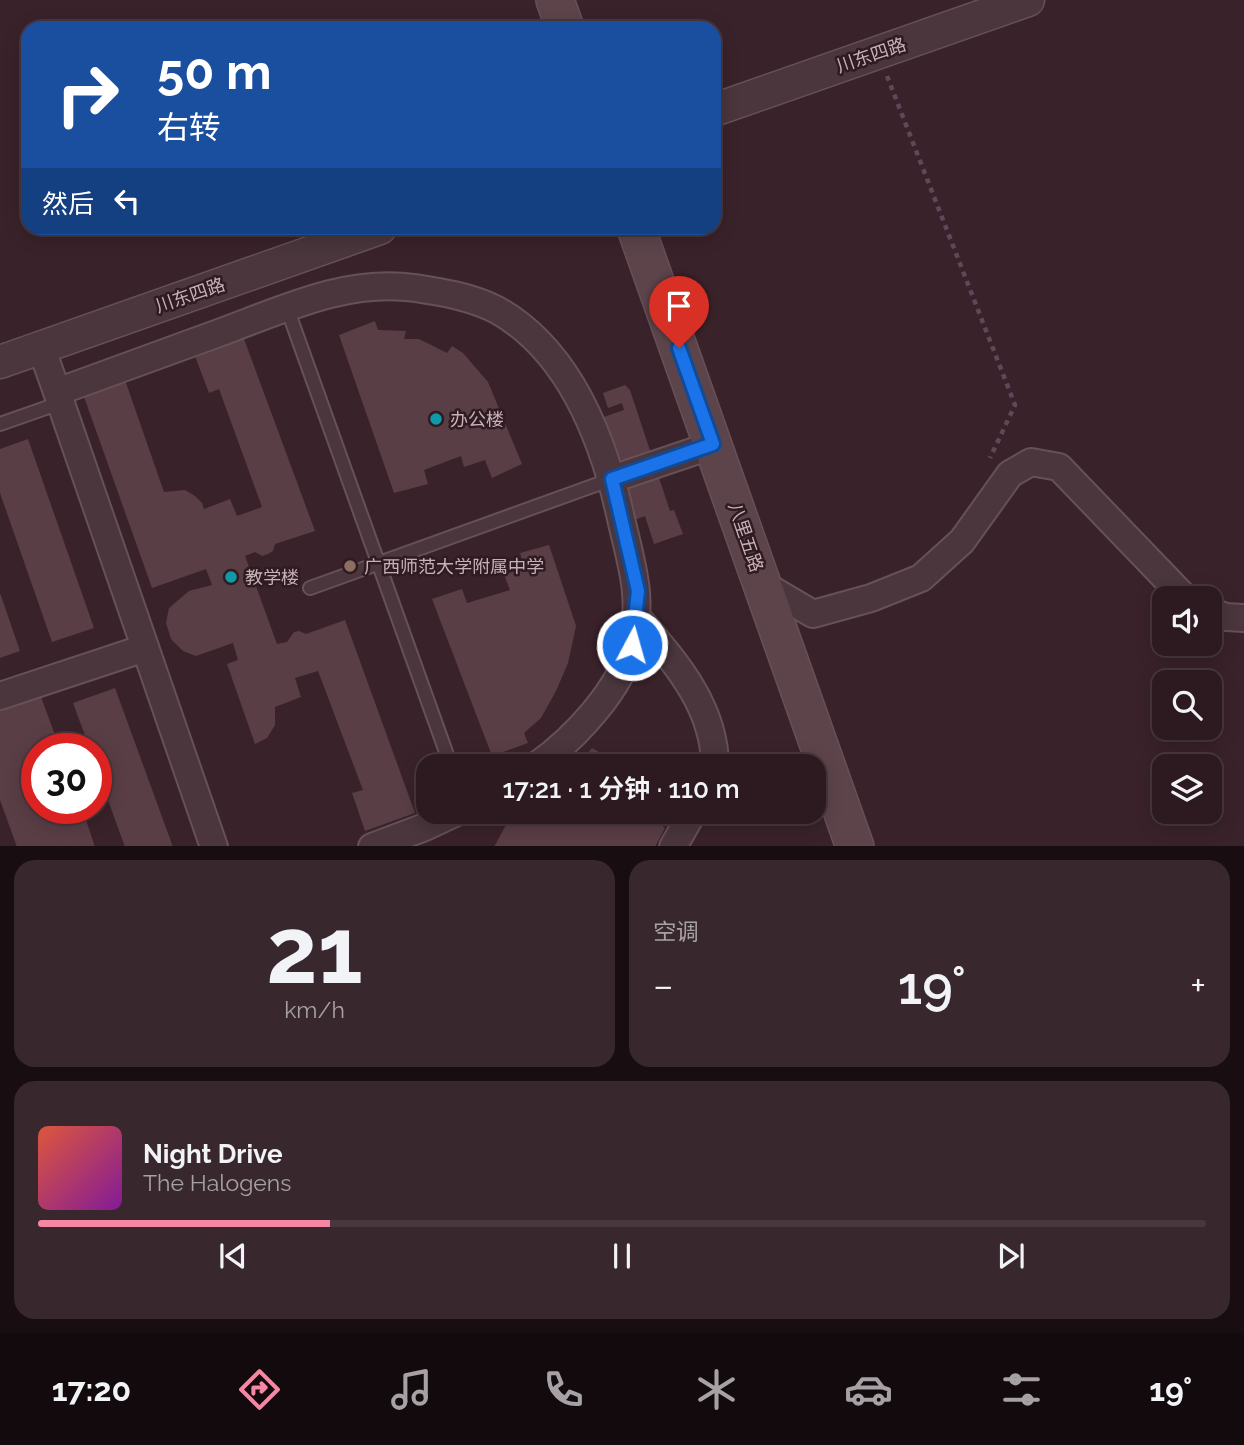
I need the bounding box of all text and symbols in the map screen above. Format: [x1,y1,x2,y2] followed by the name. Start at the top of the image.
[834,33,908,77] street label: 川东四路
[157,43,272,100] text: 50 m
[42,49,133,140] icon: right
[157,109,221,146] text: 右转
[108,182,146,220] icon: left
[42,189,94,219] text: 然后
[153,273,227,317] street label: 川东四路
[649,276,709,348] pin
[660,287,698,325] icon: arrive
[450,409,504,430] place label: 办公楼
[428,411,444,427] marker: 办公楼
[724,500,768,574] street label: 八里五路
[364,556,544,577] place label: 广西师范大学附属中学
[342,558,358,574] marker: 广西师范大学附属中学
[245,567,299,588] place label: 教学楼
[223,569,239,585] marker: 教学楼
[1152,586,1222,824] map controls
[1152,586,1222,656] button: sound
[595,608,669,682] position arrow
[1152,670,1222,740] button: search
[21,733,112,824] speed limit sign: 30
[1152,754,1222,824] button: layers
[502,774,740,804] text: 17:21 · 1 分钟 · 110 m
[266,897,363,1004] text: 21
[653,918,699,945] text: 空调
[898,955,966,1016] text: 19°
[653,963,673,1008] text: −
[1190,963,1206,1008] text: +
[284,996,345,1023] text: km/h
[143,1139,282,1169] text: Night Drive
[143,1169,291,1196] text: The Halogens
[214,1237,252,1275] icon: previous
[603,1237,641,1275] icon: pause
[992,1237,1030,1275] icon: next
[235,1365,284,1414] icon: directions
[387,1365,436,1414] icon: music
[539,1365,588,1414] icon: phone
[692,1365,741,1414] icon: climate
[844,1365,893,1414] icon: car
[997,1365,1046,1414] icon: filters
[52,1371,131,1408] text: 17:20
[1149,1371,1192,1408] text: 19°

